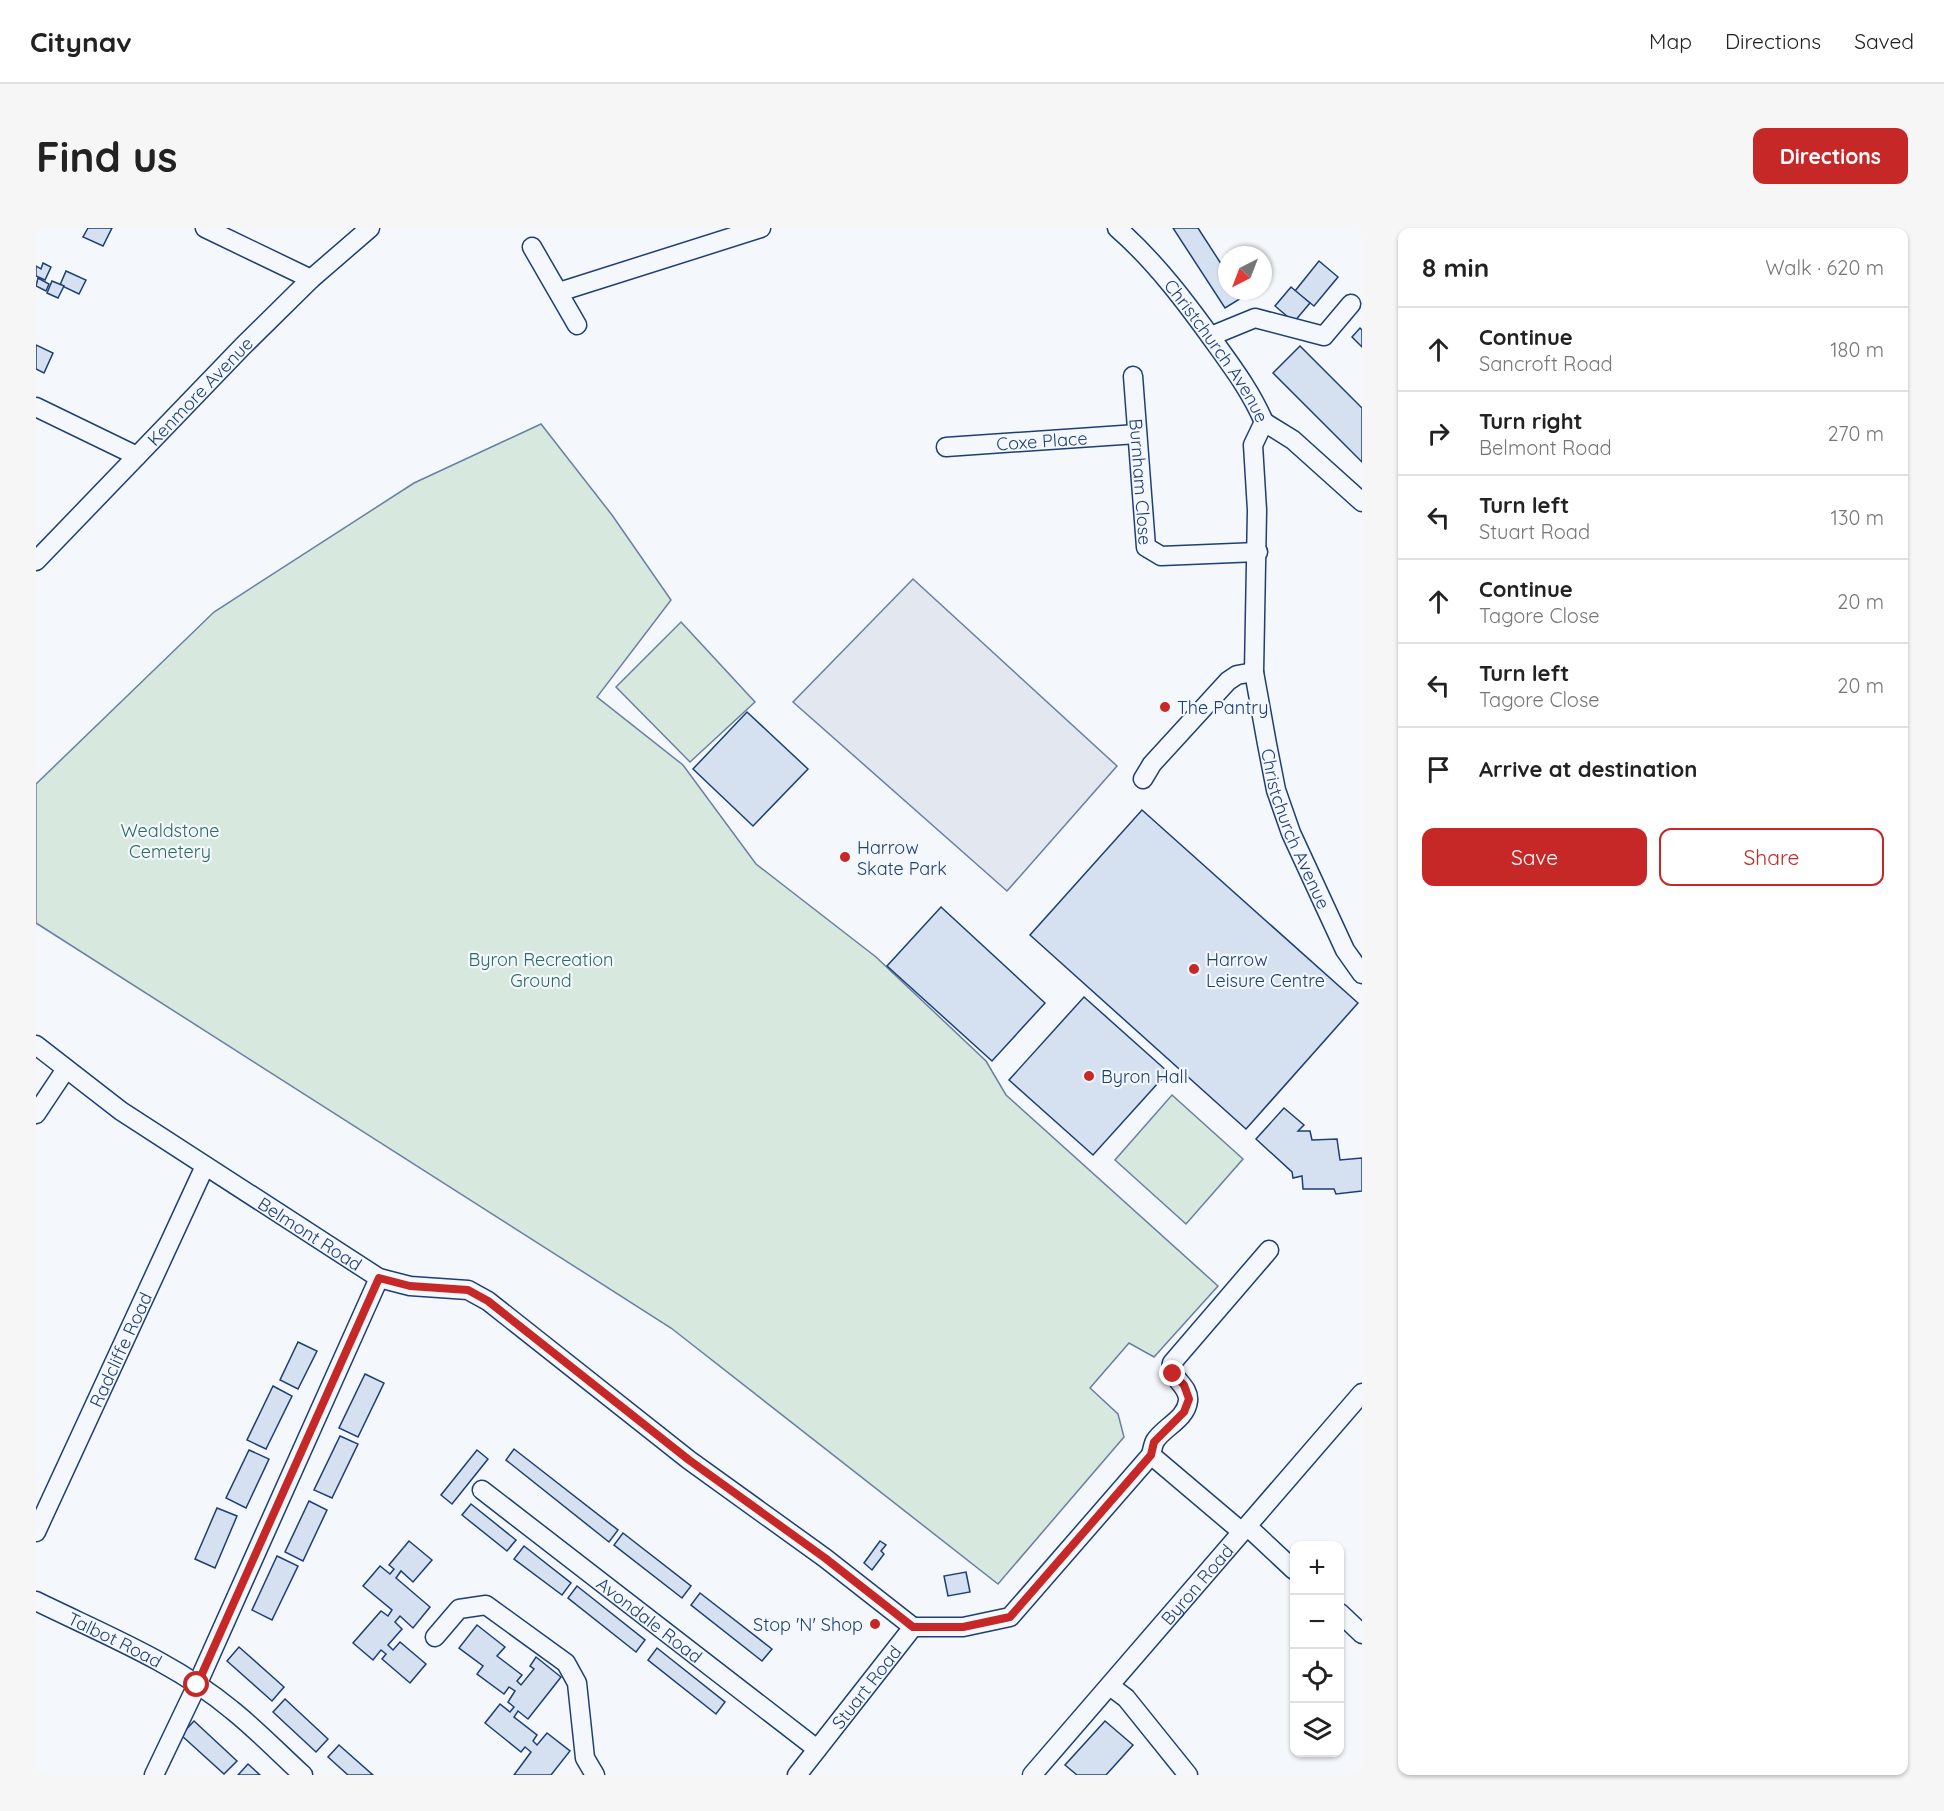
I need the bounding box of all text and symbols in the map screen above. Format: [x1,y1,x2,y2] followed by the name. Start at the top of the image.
[30,24,132,59] text: Citynav
[1649,28,1692,54] text: Map
[1725,28,1821,54] text: Directions
[1854,28,1914,54] text: Saved
[1753,128,1908,184] button: Directions
[36,130,178,183] text: Find us
[1218,246,1272,300] north arrow
[1422,251,1489,284] text: 8 min
[1765,255,1884,280] text: Walk · 620 m
[1159,274,1274,426] street label: Christchurch Avenue
[1479,323,1573,351] text: Continue
[142,331,257,450] street label: Kenmore Avenue
[1422,333,1455,366] icon: ahead
[1830,337,1884,362] text: 180 m
[1479,351,1613,376] text: Sancroft Road
[1479,407,1583,435] text: Turn right
[1125,417,1157,546] street label: Burnham Close
[1422,417,1455,450] icon: right
[1827,421,1884,446] text: 270 m
[995,426,1088,455] street label: Coxe Place
[1479,435,1612,460] text: Belmont Road
[1479,491,1569,519] text: Turn left
[1422,501,1455,534] icon: left
[1831,505,1884,530] text: 130 m
[1479,519,1590,544] text: Stuart Road
[1479,575,1573,603] text: Continue
[1422,585,1455,618] icon: ahead
[1837,589,1884,614] text: 20 m
[1479,603,1600,628] text: Tagore Close
[1479,659,1569,687] text: Turn left
[1422,669,1455,702] icon: left
[1837,673,1884,698] text: 20 m
[1479,687,1600,712] text: Tagore Close
[1177,696,1268,719] place label: The Pantry
[1158,700,1172,714] marker: The Pantry
[1257,746,1336,912] street label: Christchurch Avenue
[1422,753,1455,786] icon: arrive
[1479,755,1697,783] text: Arrive at destination
[120,819,220,863] park label: Wealdstone Cemetery
[1422,828,1647,886] button: Save
[1659,828,1884,886] button: Share
[857,836,947,880] place label: Harrow Skate Park
[838,850,852,864] marker: Harrow Skate Park
[468,948,614,992] park label: Byron Recreation Ground
[1206,948,1325,992] place label: Harrow Leisure Centre
[1187,962,1201,976] marker: Harrow Leisure Centre
[1101,1065,1188,1088] place label: Byron Hall
[1082,1069,1096,1083] marker: Byron Hall
[254,1191,367,1276] street label: Belmont Road
[84,1288,157,1411] street label: Radcliffe Road
[1159,1360,1185,1386] route end
[1156,1539,1238,1629] street label: Byron Road
[1290,1541,1344,1757] map controls
[1290,1541,1344,1595] button: +
[592,1572,707,1668] street label: Avondale Road
[1290,1595,1344,1649] button: −
[64,1607,166,1672] street label: Talbot Road
[753,1613,863,1636] place label: Stop 'N' Shop
[868,1617,882,1631] marker: Stop 'N' Shop
[826,1640,906,1733] street label: Stuart Road
[1290,1649,1344,1703] button: locate
[183,1671,209,1697] route start
[1290,1703,1344,1757] button: layers

